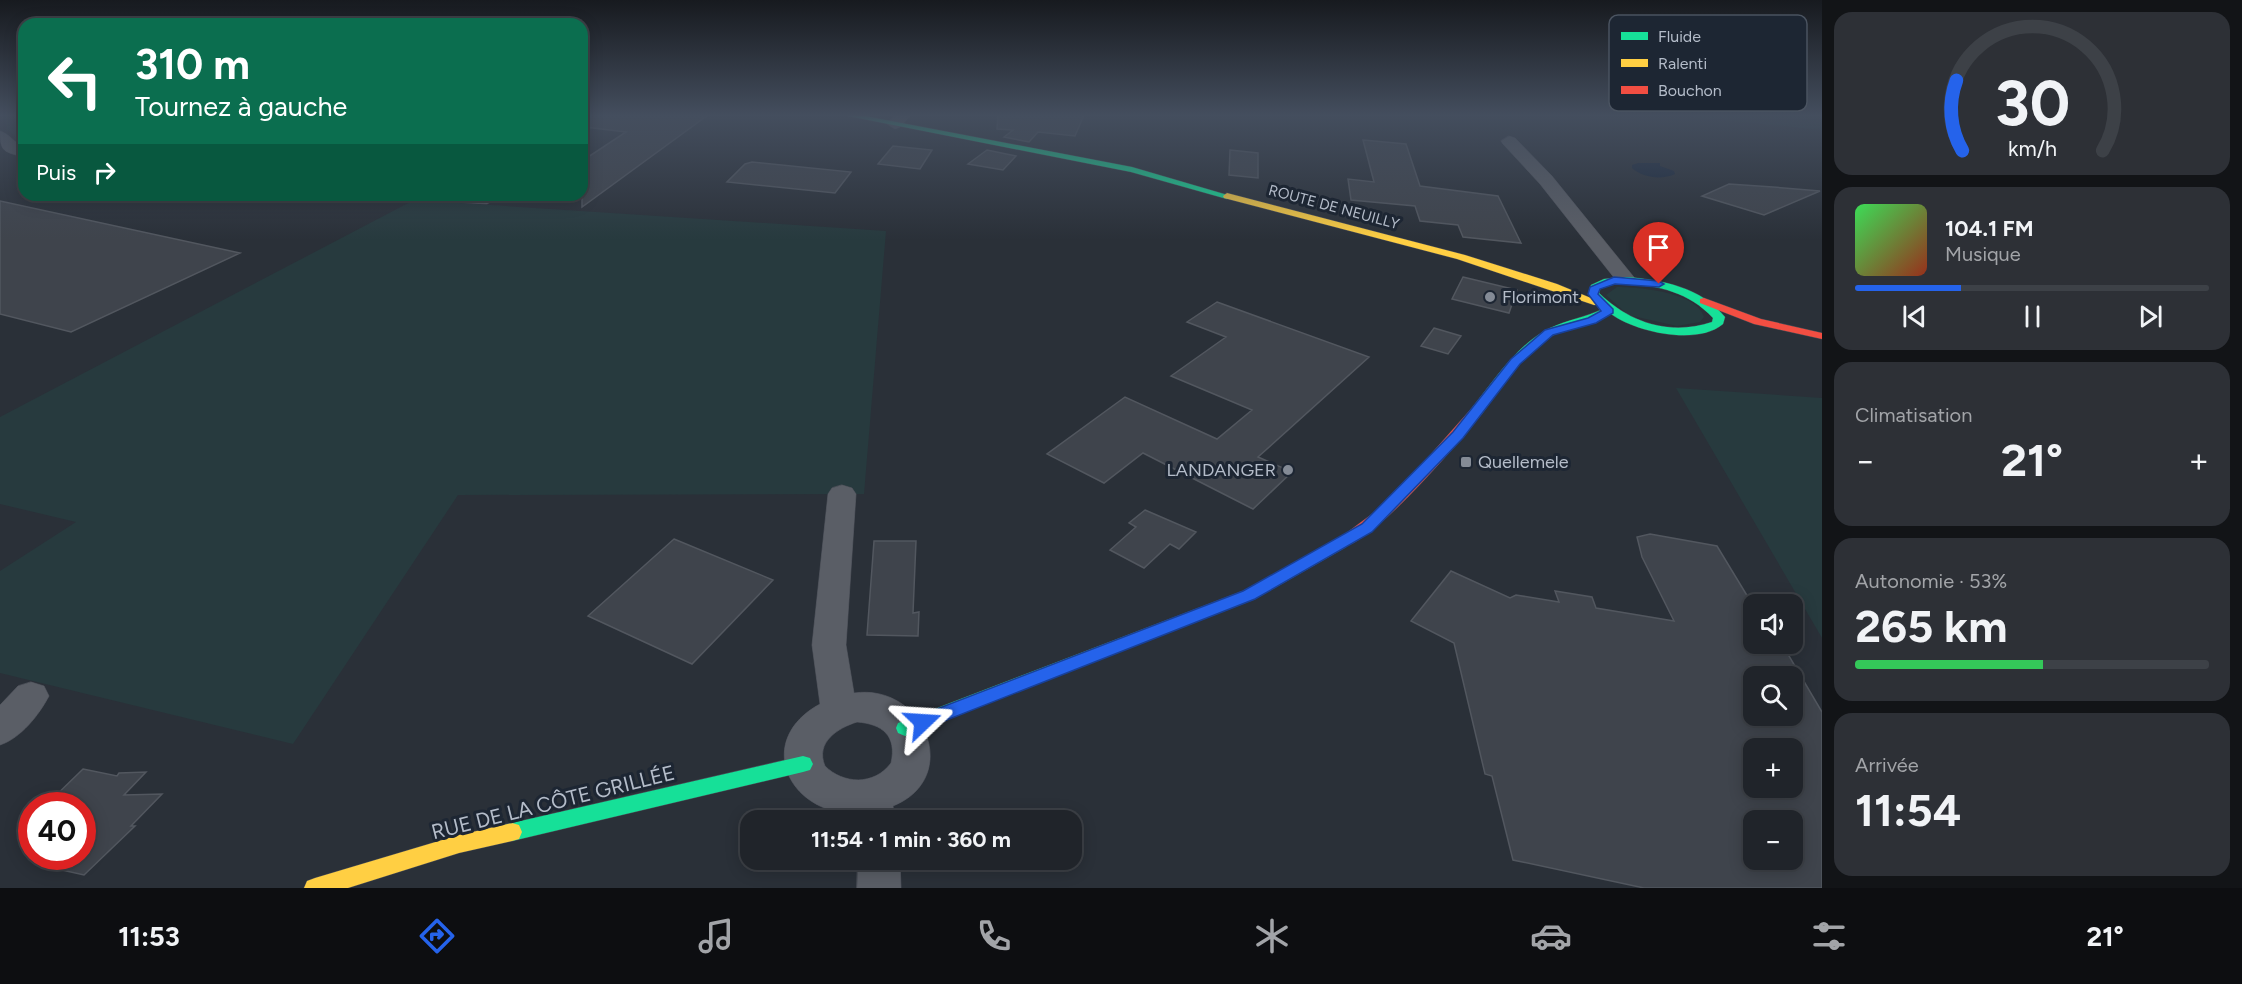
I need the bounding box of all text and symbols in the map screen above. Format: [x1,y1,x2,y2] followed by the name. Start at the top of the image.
[1609,15,1807,111] legend
[1658,27,1701,46] text: Fluide
[135,39,250,90] text: 310 m
[36,42,114,120] icon: left
[1658,54,1707,73] text: Ralenti
[1994,66,2070,141] text: 30
[1658,81,1722,100] text: Bouchon
[135,90,347,123] text: Tournez à gauche
[2008,136,2056,161] text: km/h
[88,156,121,189] icon: right
[36,159,76,186] text: Puis
[1267,181,1401,233] street label: ROUTE DE NEUILLY
[1945,215,2033,242] text: 104.1 FM
[1633,222,1684,284] pin
[1642,231,1675,264] icon: arrive
[1945,242,2021,266] text: Musique
[1502,286,1579,308] place label: Florimont
[1483,290,1497,304] marker: Florimont
[1898,300,1931,333] icon: previous
[2016,300,2049,333] icon: pause
[2134,300,2167,333] icon: next
[1855,403,1972,427] text: Climatisation
[2001,433,2063,487] text: 21°
[1855,441,1876,480] text: −
[2188,441,2209,480] text: +
[1478,451,1569,473] place label: Quellemele
[1459,455,1473,469] marker: Quellemele
[1166,459,1276,481] place label: LANDANGER
[1281,463,1295,477] marker: LANDANGER
[1855,569,2007,593] text: Autonomie · 53%
[1743,594,1803,870] map controls
[1743,594,1803,654] button: sound
[1855,599,2007,653] text: 265 km
[1743,666,1803,726] button: search
[891,690,955,754] position arrow
[1743,738,1803,798] button: +
[1855,753,1919,777] text: Arrivée
[429,760,677,844] street label: RUE DE LA CÔTE GRILLÉE
[1855,783,1961,837] text: 11:54
[18,792,96,870] speed limit sign: 40
[1743,810,1803,870] button: −
[811,826,1011,853] text: 11:54 · 1 min · 360 m
[416,915,458,957] icon: directions
[695,915,737,957] icon: music
[973,915,1015,957] icon: phone
[1251,915,1293,957] icon: climate
[1530,915,1572,957] icon: car
[1808,915,1850,957] icon: filters
[118,920,180,953] text: 11:53
[2087,920,2124,953] text: 21°

